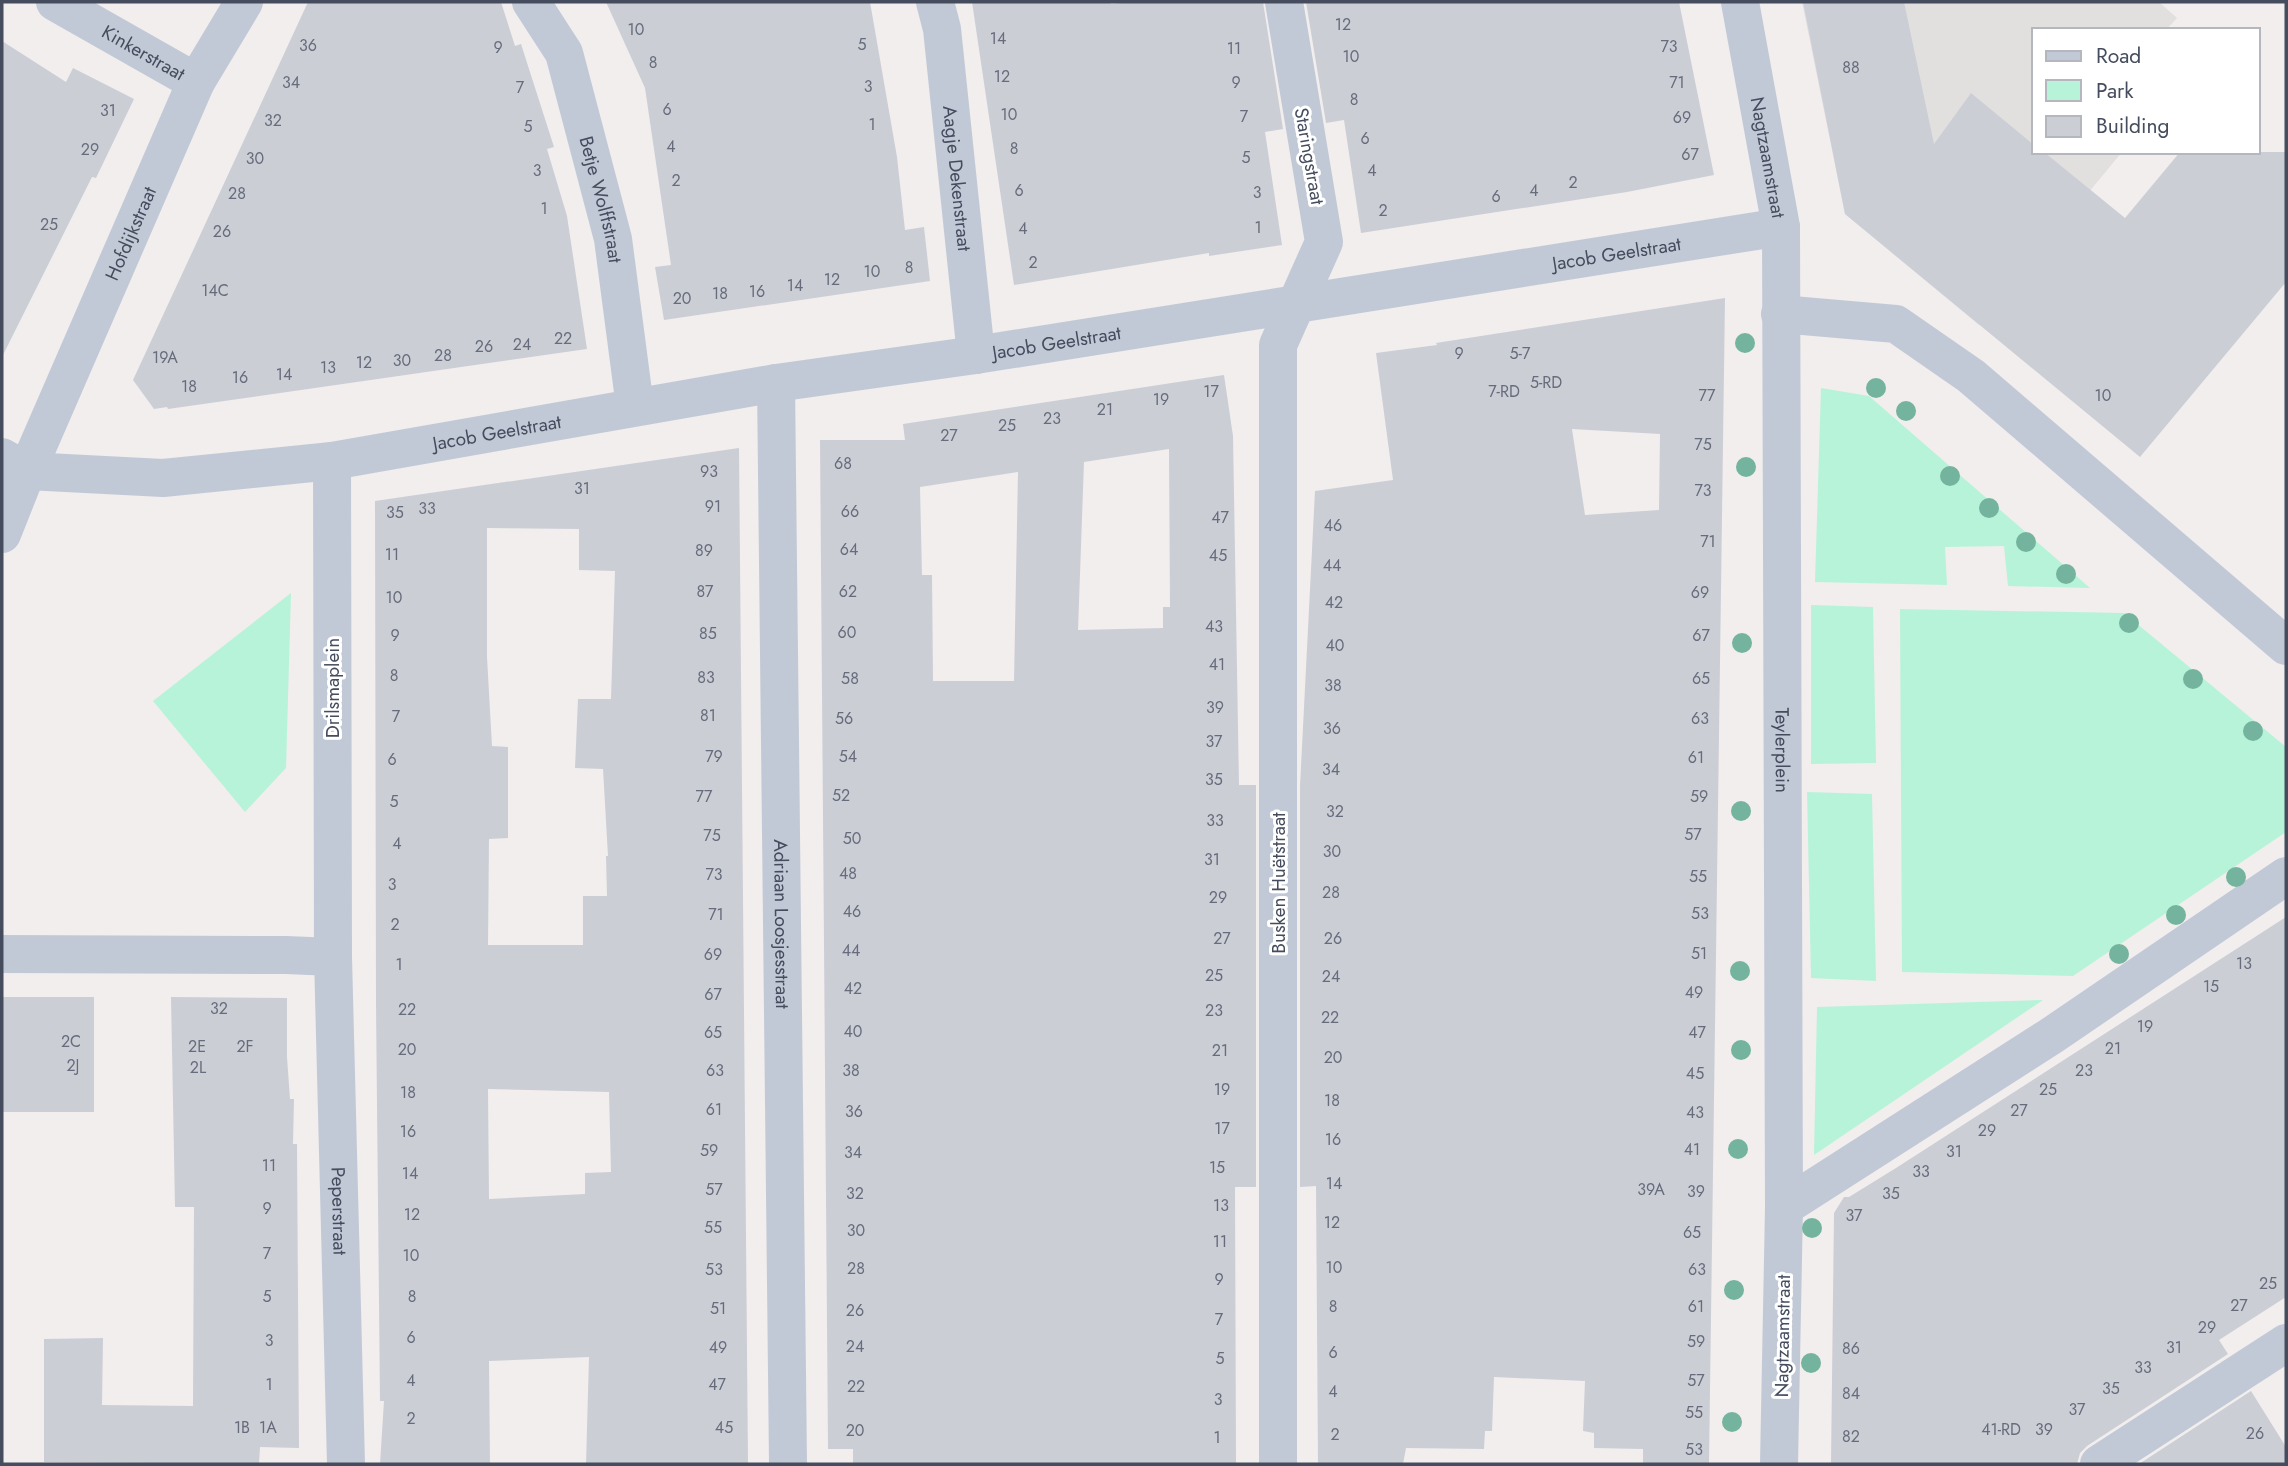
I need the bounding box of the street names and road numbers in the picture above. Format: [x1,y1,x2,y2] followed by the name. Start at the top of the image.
[97,18,190,87] street label: Kinkerstraat
[1744,95,1792,221] street label: Nagtzaamstraat
[936,104,978,253] street label: Aagje Dekenstraat
[1288,106,1331,207] street label: Staringstraat
[572,133,629,265] street label: Betje Wolffstraat
[98,182,163,285] street label: Hofdijkstraat
[1547,230,1683,278] street label: Jacob Geelstraat
[987,319,1123,367] street label: Jacob Geelstraat
[428,408,564,458] street label: Jacob Geelstraat
[319,638,346,738] street label: Drilsmaplein
[1768,708,1796,793] street label: Teylerplein
[1265,812,1292,954] street label: Busken Huëtstraat
[767,839,796,1009] street label: Adriaan Loosjesstraat
[324,1166,354,1256] street label: Peperstraat
[1768,1274,1797,1398] street label: Nagtzaamstraat

